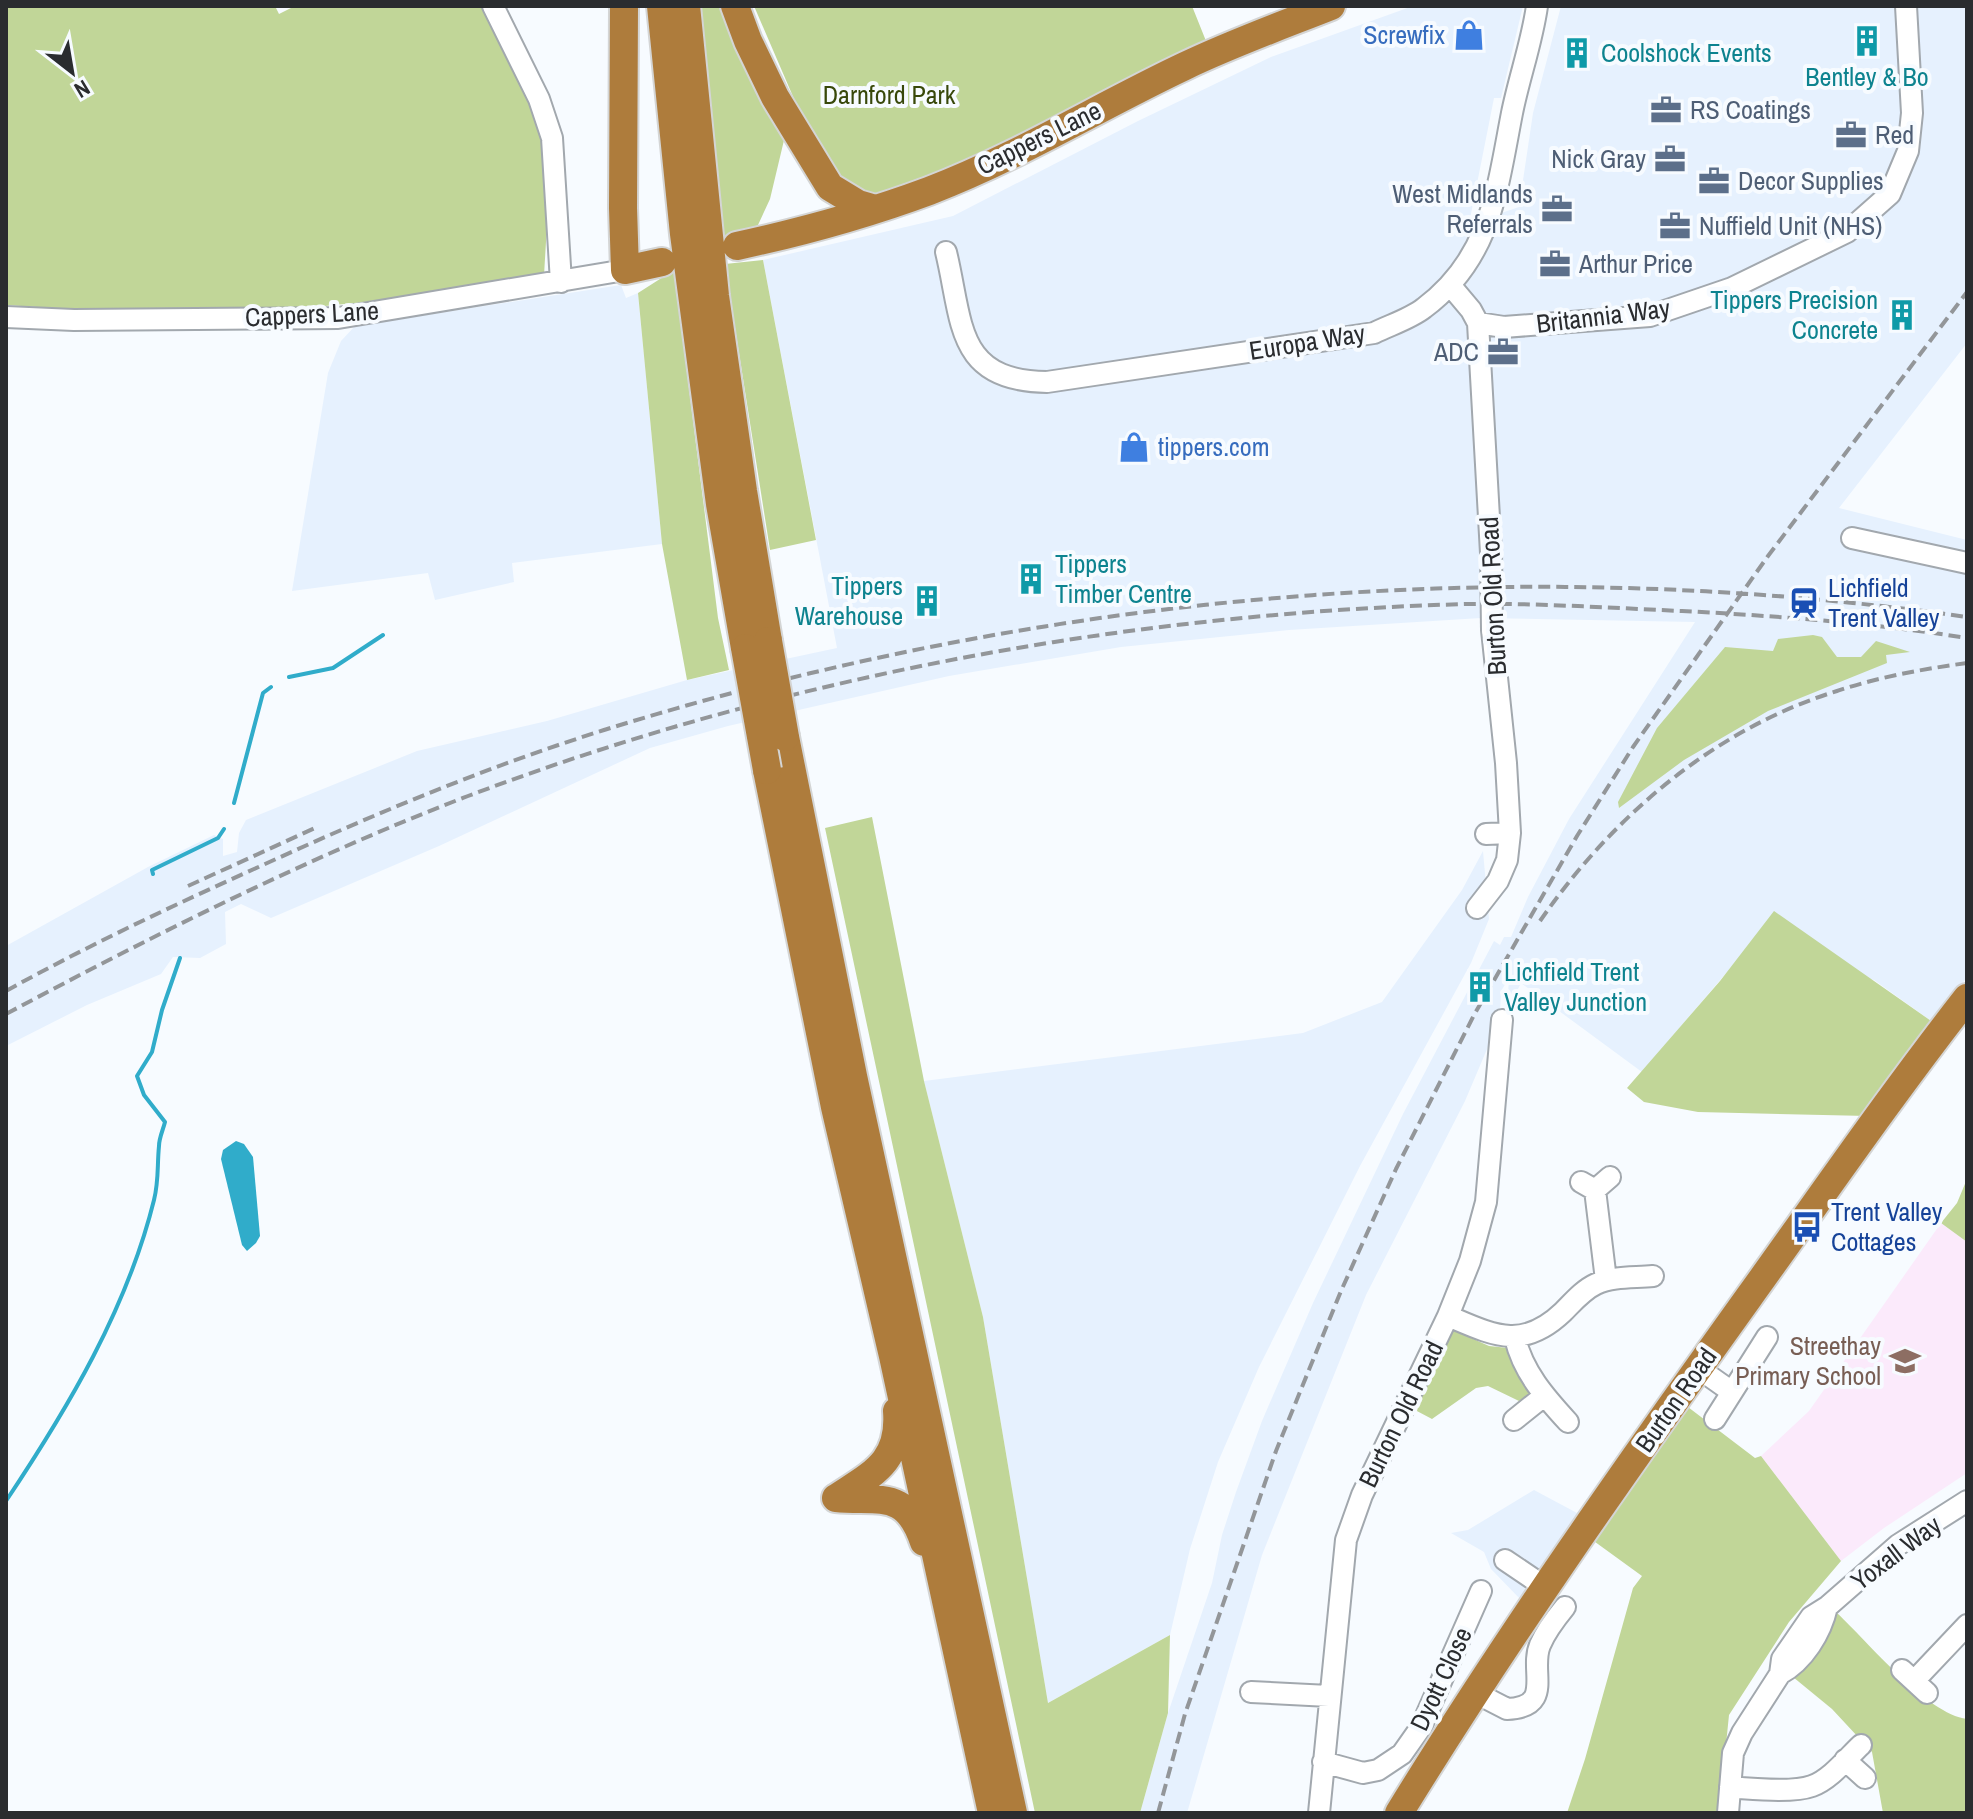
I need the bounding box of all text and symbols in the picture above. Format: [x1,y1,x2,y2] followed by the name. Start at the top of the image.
[1363,17,1445,52] place label: Screwfix
[1452,18,1486,52] shop icon: Screwfix
[1850,24,1884,58] building icon: Bentley & Bo
[32,32,112,112] north arrow
[1601,35,1772,70] place label: Coolshock Events
[1560,36,1594,70] building icon: Coolshock Events
[1805,59,1929,94] place label: Bentley & Bo
[69,73,96,105] text: N
[823,77,956,112] park label: Darnford Park
[971,92,1107,183] street label: Cappers Lane
[1690,92,1811,127] place label: RS Coatings
[1649,93,1683,127] office icon: RS Coatings
[1875,117,1914,152] place label: Red
[1834,118,1868,152] office icon: Red
[1551,141,1646,176] place label: Nick Gray
[1653,142,1687,176] office icon: Nick Gray
[1738,163,1884,198] place label: Decor Supplies
[1697,164,1731,198] office icon: Decor Supplies
[1392,176,1533,241] place label: West Midlands Referrals
[1540,192,1574,226] office icon: West Midlands Referrals
[1699,208,1882,243] place label: Nuffield Unit (NHS)
[1658,209,1692,243] office icon: Nuffield Unit (NHS)
[1578,246,1693,281] place label: Arthur Price
[1538,247,1572,281] office icon: Arthur Price
[1710,282,1878,347] place label: Tippers Precision Concrete
[1534,290,1672,341] street label: Britannia Way
[244,293,380,334] street label: Cappers Lane
[1885,298,1919,332] building icon: Tippers Precision Concrete
[1247,315,1368,368] street label: Europa Way
[1433,334,1479,369] place label: ADC
[1486,335,1520,369] office icon: ADC
[1158,429,1269,464] place label: tippers.com
[1117,430,1151,464] shop icon: tippers.com
[1471,516,1514,676] street label: Burton Old Road
[1055,546,1192,611] place label: Tippers Timber Centre
[1014,562,1048,596] building icon: Tippers Timber Centre
[795,568,903,633] place label: Tippers Warehouse
[1828,570,1940,635] place label: Lichfield Trent Valley
[910,584,944,618] building icon: Tippers Warehouse
[1787,586,1821,620] station icon: Lichfield Trent Valley
[1504,954,1647,1019] place label: Lichfield Trent Valley Junction
[1463,970,1497,1004] building icon: Lichfield Trent Valley Junction
[1831,1194,1943,1259] place label: Trent Valley Cottages
[1790,1210,1824,1244] bus stop icon: Trent Valley Cottages
[1735,1328,1881,1393] place label: Streethay Primary School
[1350,1335,1451,1493] street label: Burton Old Road
[1627,1341,1724,1459] street label: Burton Road
[1888,1344,1922,1378] school or university icon: Streethay Primary School
[1844,1507,1948,1598] street label: Yoxall Way
[1401,1621,1480,1736] street label: Dyott Close

